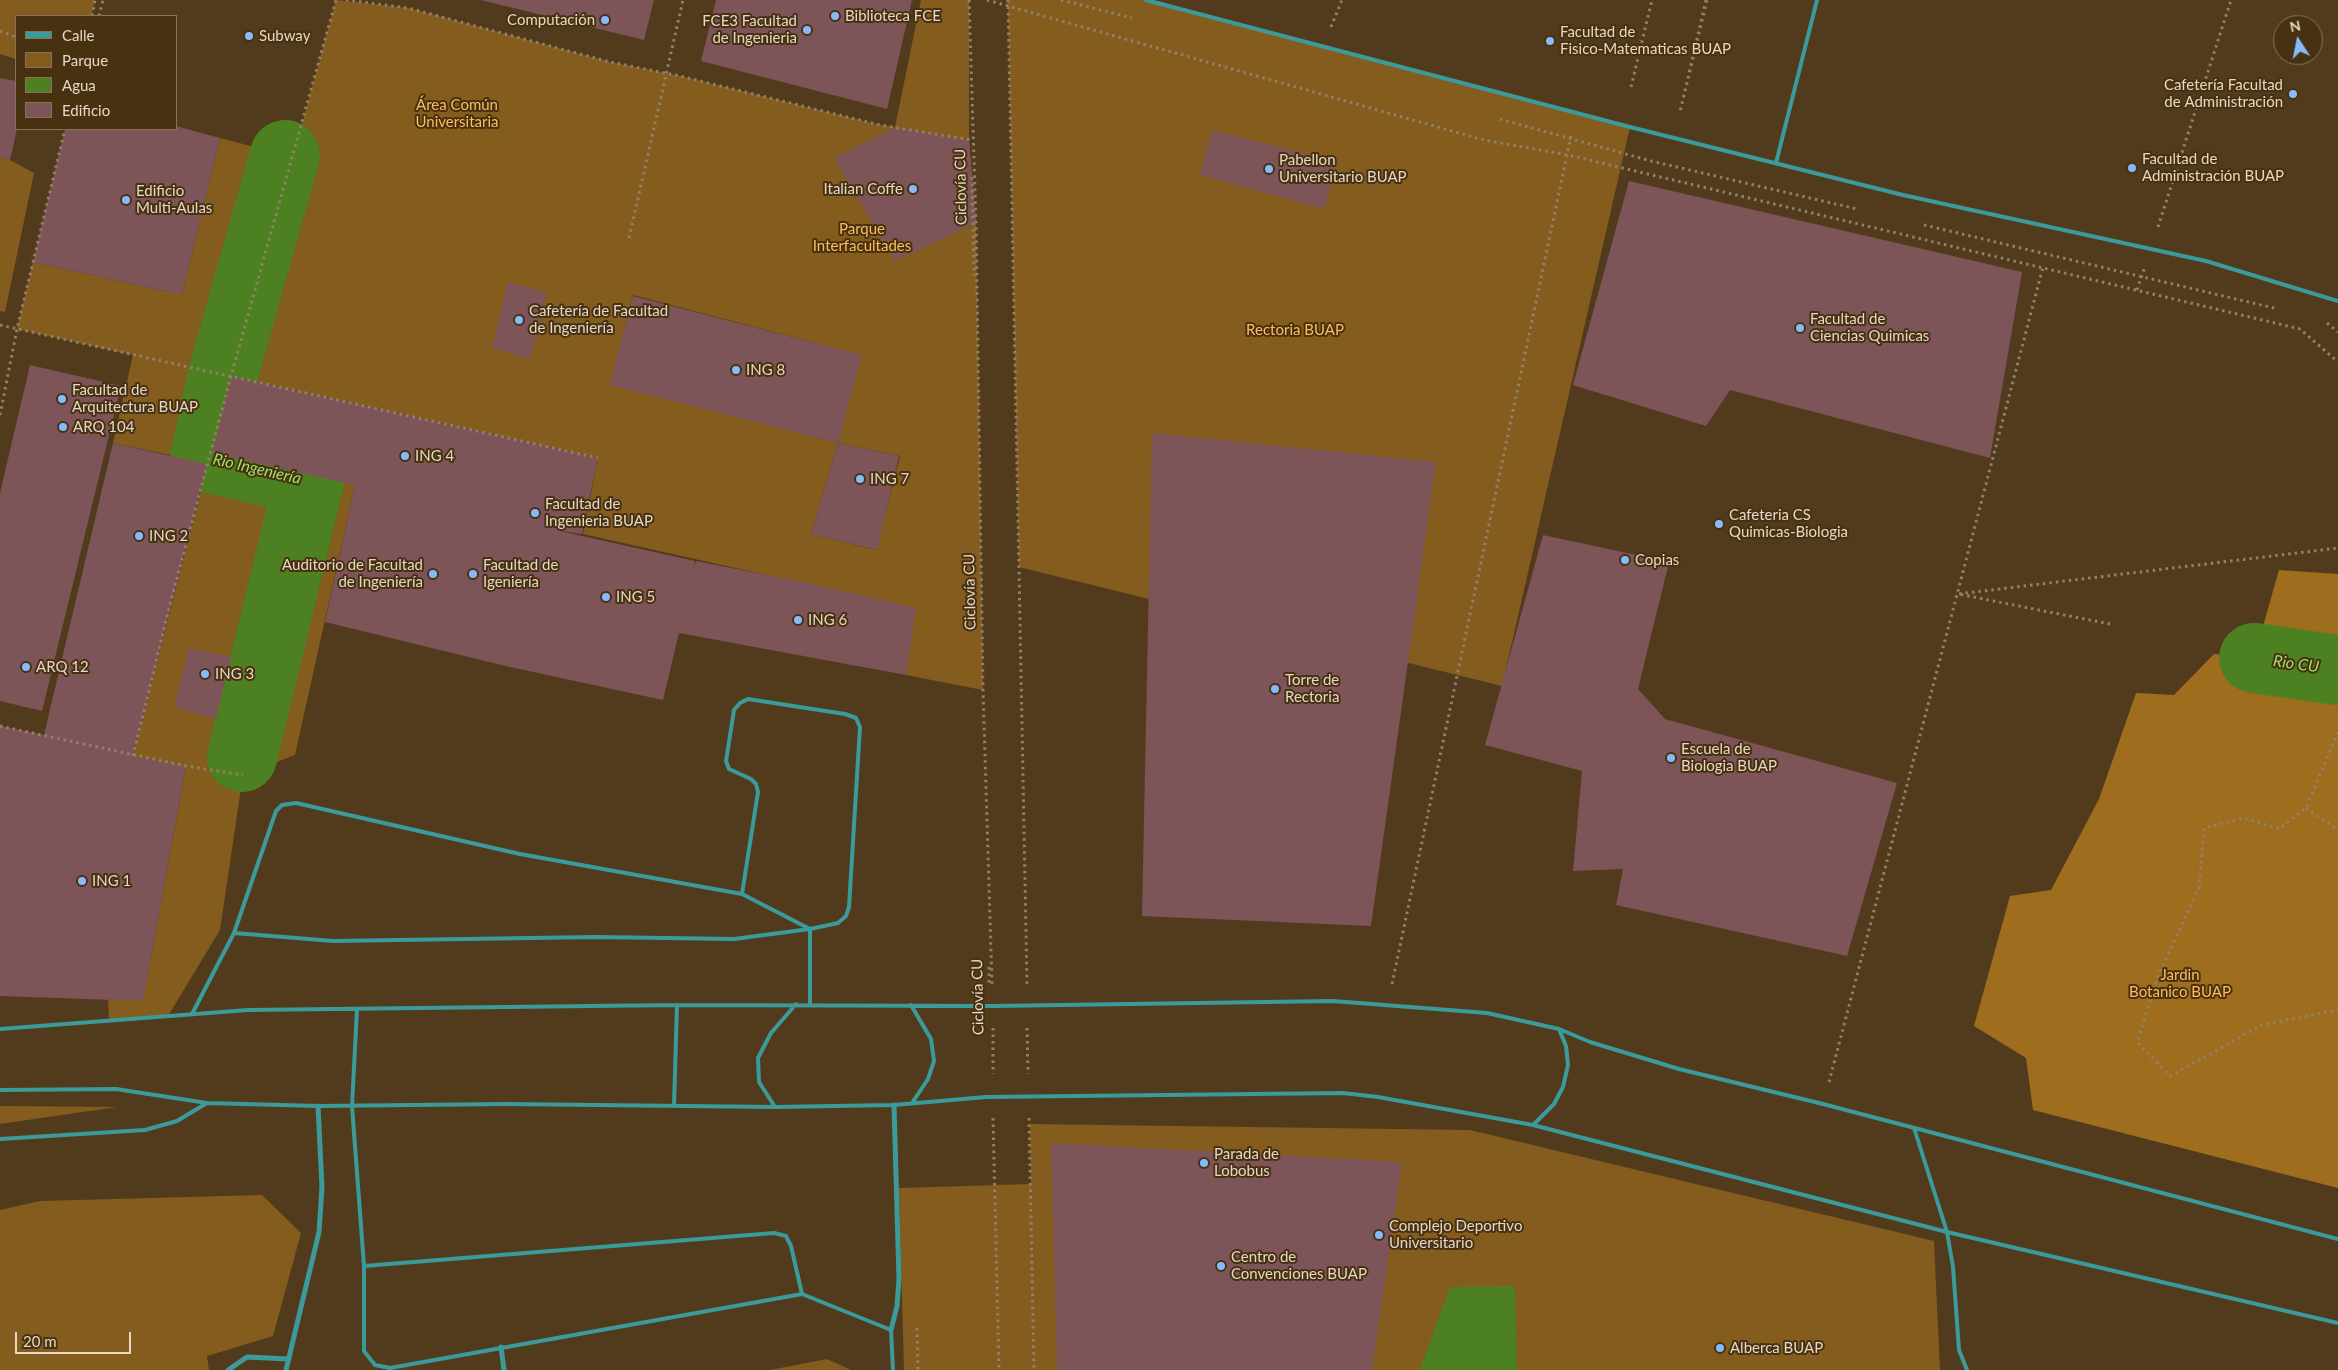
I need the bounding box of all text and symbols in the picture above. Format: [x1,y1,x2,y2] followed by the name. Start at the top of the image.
[845,7,941,25] place label: Biblioteca FCE
[829,10,841,22] marker: Biblioteca FCE
[507,11,595,29] place label: Computación
[702,12,797,47] place label: FCE3 Facultad de Ingenieria
[599,14,611,26] marker: Computación
[15,15,178,130] legend
[2273,15,2323,65] north arrow
[2288,16,2302,35] text: N
[1560,23,1731,58] place label: Facultad de Fisico-Matematicas BUAP
[801,24,813,36] marker: FCE3 Facultad de Ingenieria
[62,26,94,44] text: Calle
[259,27,310,45] place label: Subway
[243,30,255,42] marker: Subway
[1544,35,1556,47] marker: Facultad de Fisico-Matematicas BUAP
[62,51,108,69] text: Parque
[62,76,96,94] text: Agua
[2164,76,2283,111] place label: Cafetería Facultad de Administración
[2287,88,2299,100] marker: Cafetería Facultad de Administración
[415,96,499,131] park label: Área Común Universitaria
[62,101,110,119] text: Edificio
[951,149,971,225] street label: Ciclovía CU
[2142,150,2284,185] place label: Facultad de Administración BUAP
[1279,151,1407,186] place label: Pabellon Universitario BUAP
[2126,162,2138,174] marker: Facultad de Administración BUAP
[1263,163,1275,175] marker: Pabellon Universitario BUAP
[824,180,903,198] place label: Italian Coffe
[136,182,212,217] place label: Edificio Multi-Aulas
[907,183,919,195] marker: Italian Coffe
[120,194,132,206] marker: Edificio Multi-Aulas
[813,220,911,255] park label: Parque Interfacultades
[529,302,668,337] place label: Cafetería de Facultad de Ingeniería
[1810,310,1929,345] place label: Facultad de Ciencias Quimicas
[513,314,525,326] marker: Cafetería de Facultad de Ingeniería
[1246,321,1344,339] park label: Rectoria BUAP
[1794,322,1806,334] marker: Facultad de Ciencias Quimicas
[746,361,785,379] place label: ING 8
[730,364,742,376] marker: ING 8
[72,381,198,416] place label: Facultad de Arquitectura BUAP
[56,393,68,405] marker: Facultad de Arquitectura BUAP
[73,418,134,436] place label: ARQ 104
[57,421,69,433] marker: ARQ 104
[415,447,454,465] place label: ING 4
[211,450,303,488] water label: Rio Ingeniería
[399,450,411,462] marker: ING 4
[870,470,909,488] place label: ING 7
[854,473,866,485] marker: ING 7
[545,495,653,530] place label: Facultad de Ingenieria BUAP
[1729,506,1848,541] place label: Cafeteria CS Quimicas-Biologia
[529,507,541,519] marker: Facultad de Ingenieria BUAP
[1713,518,1725,530] marker: Cafeteria CS Quimicas-Biologia
[149,527,188,545] place label: ING 2
[133,530,145,542] marker: ING 2
[1635,551,1679,569] place label: Copias
[960,554,980,630] street label: Ciclovía CU
[1619,554,1631,566] marker: Copias
[282,556,423,591] place label: Auditorio de Facultad de Ingeniería
[483,556,558,591] place label: Facultad de Igeniería
[427,568,439,580] marker: Auditorio de Facultad de Ingeniería
[467,568,479,580] marker: Facultad de Igeniería
[616,588,655,606] place label: ING 5
[600,591,612,603] marker: ING 5
[808,611,847,629] place label: ING 6
[792,614,804,626] marker: ING 6
[2272,651,2320,677] water label: Rio CU
[36,658,89,676] place label: ARQ 12
[20,661,32,673] marker: ARQ 12
[215,665,254,683] place label: ING 3
[199,668,211,680] marker: ING 3
[1285,671,1339,706] place label: Torre de Rectoria
[1269,683,1281,695] marker: Torre de Rectoria
[1681,740,1777,775] place label: Escuela de Biologia BUAP
[1665,752,1677,764] marker: Escuela de Biologia BUAP
[92,872,131,890] place label: ING 1
[76,875,88,887] marker: ING 1
[968,959,988,1035] street label: Ciclovía CU
[2129,966,2231,1001] park label: Jardin Botanico BUAP
[1214,1145,1279,1180] place label: Parada de Lobobus
[1198,1157,1210,1169] marker: Parada de Lobobus
[1389,1217,1522,1252] place label: Complejo Deportivo Universitario
[1373,1229,1385,1241] marker: Complejo Deportivo Universitario
[1231,1248,1367,1283] place label: Centro de Convenciones BUAP
[1215,1260,1227,1272] marker: Centro de Convenciones BUAP
[18,1322,134,1354] scale bar
[23,1332,57,1350] text: 20 m
[1730,1339,1823,1357] place label: Alberca BUAP
[1714,1342,1726,1354] marker: Alberca BUAP

